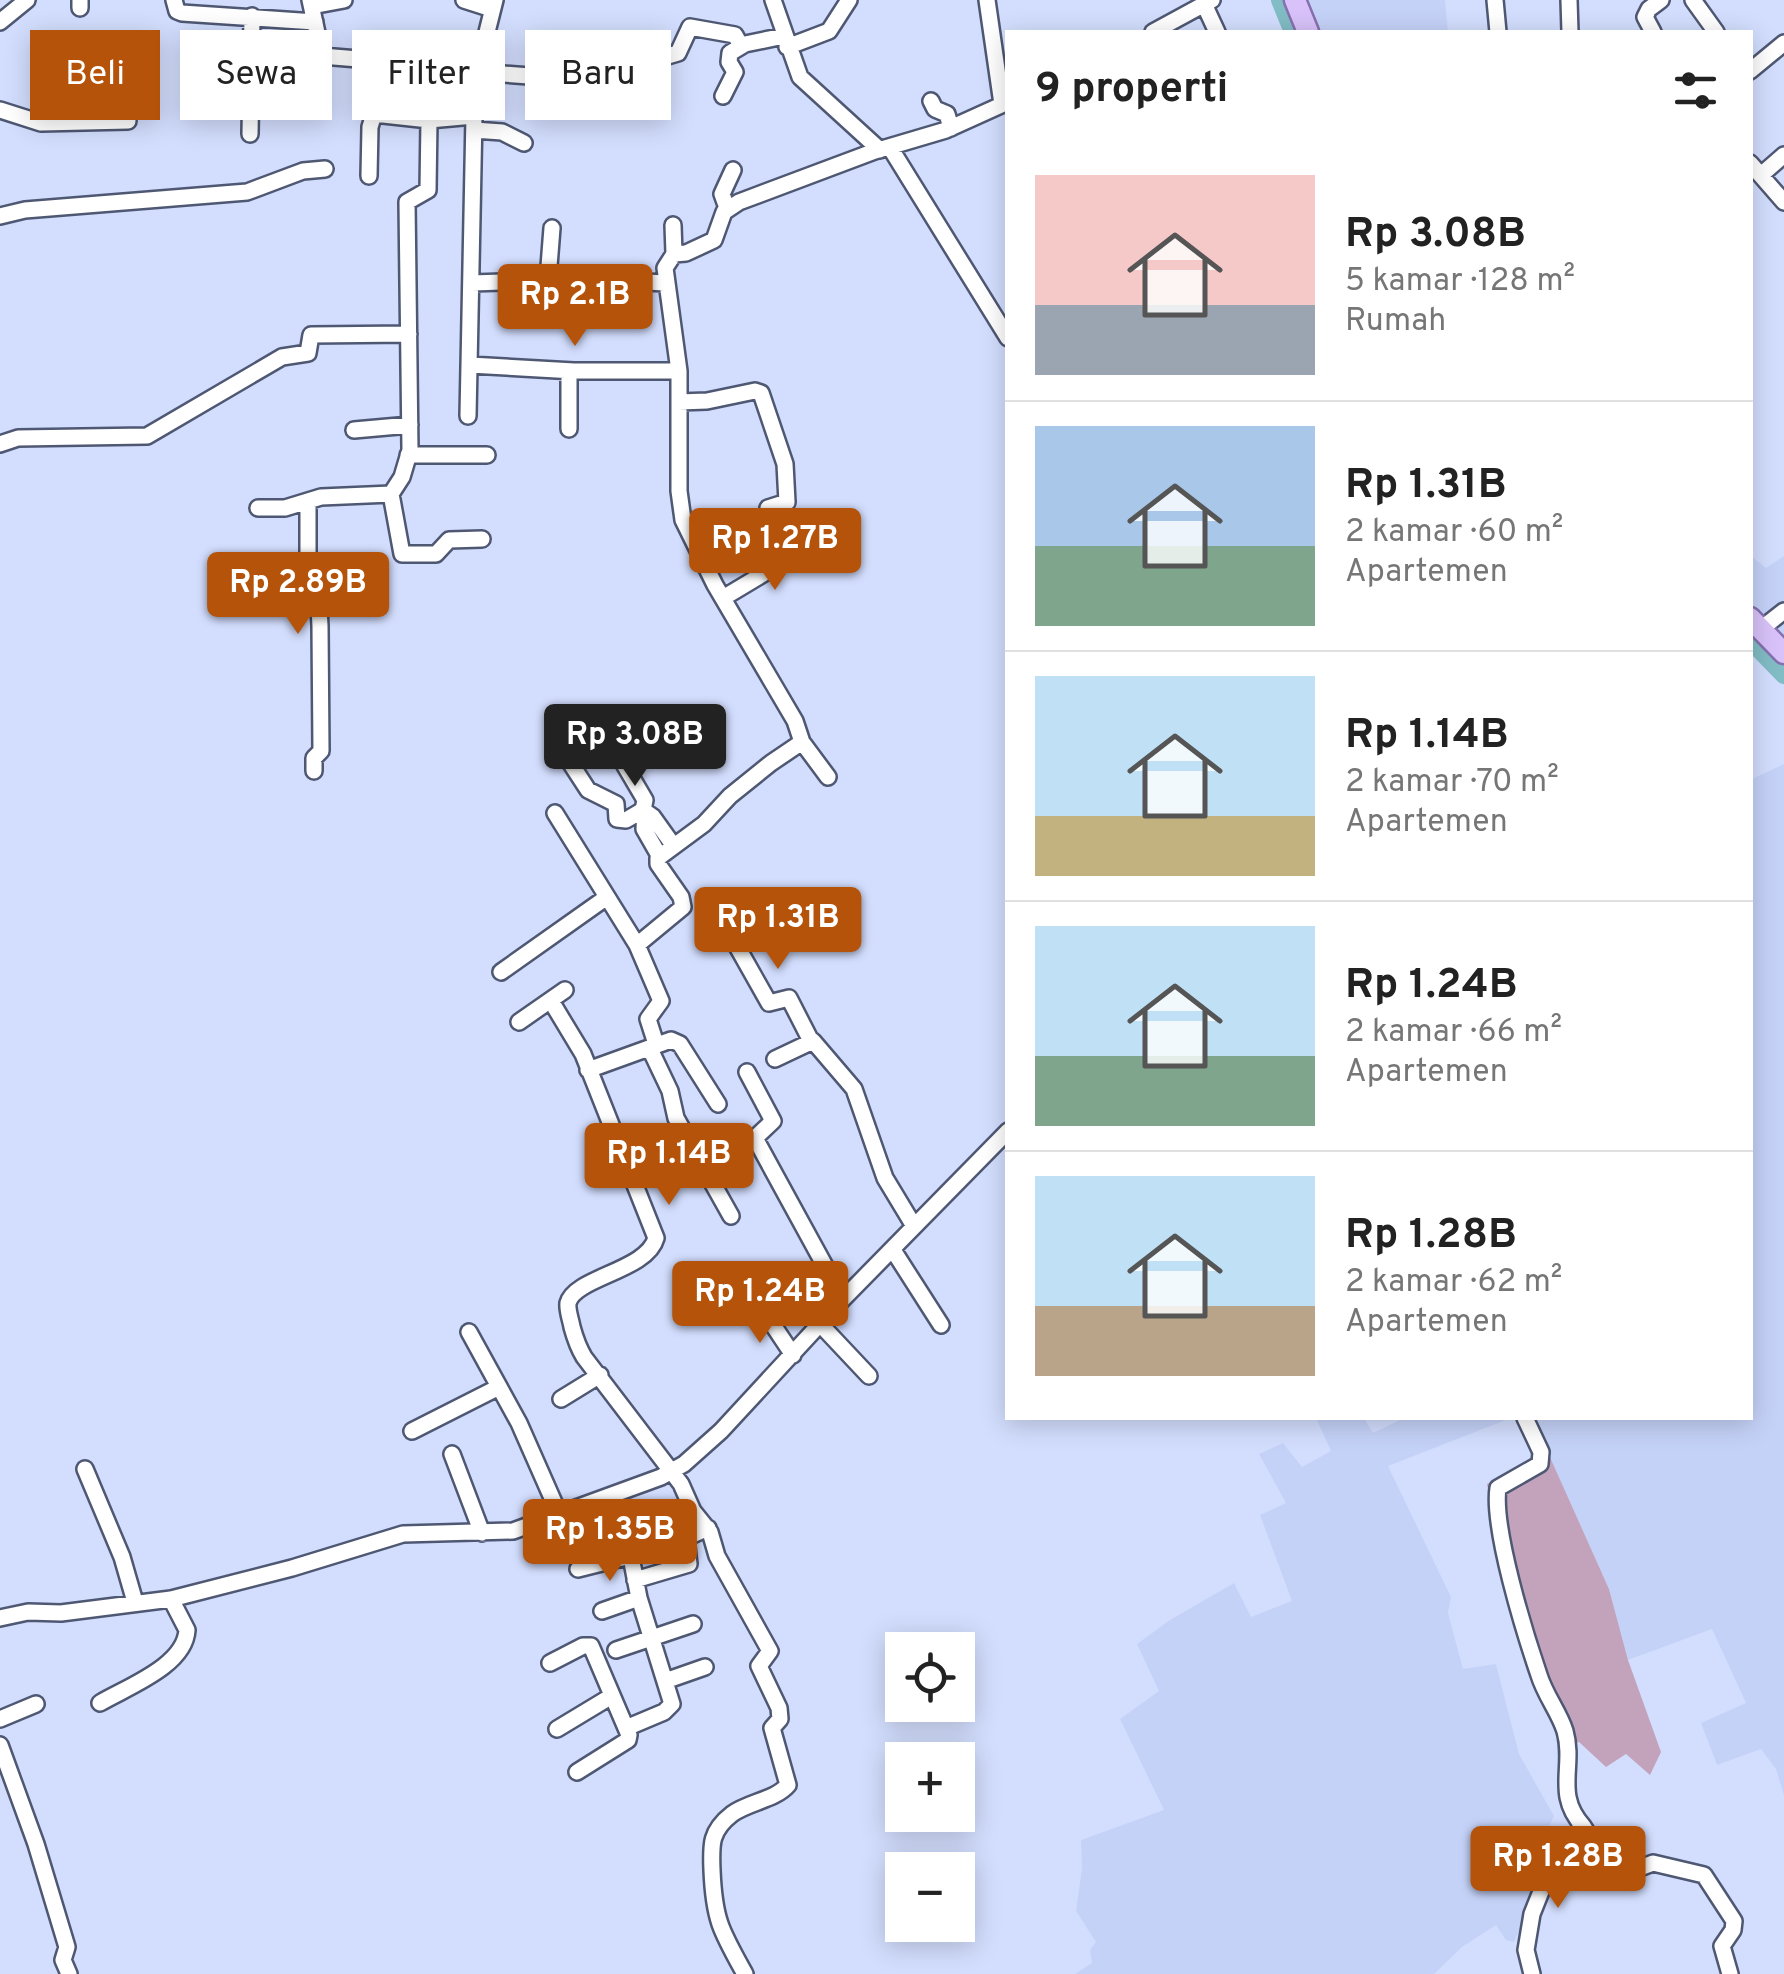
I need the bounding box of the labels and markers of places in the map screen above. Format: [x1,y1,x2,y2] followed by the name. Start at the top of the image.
[483,264,667,349] pin: Rp 2.1B
[672,508,878,593] pin: Rp 1.27B
[195,552,401,637] pin: Rp 2.89B
[532,704,738,789] pin: Rp 3.08B
[675,887,881,972] pin: Rp 1.31B
[566,1123,772,1208] pin: Rp 1.14B
[657,1261,863,1346] pin: Rp 1.24B
[507,1499,713,1584] pin: Rp 1.35B
[1455,1826,1661,1911] pin: Rp 1.28B

